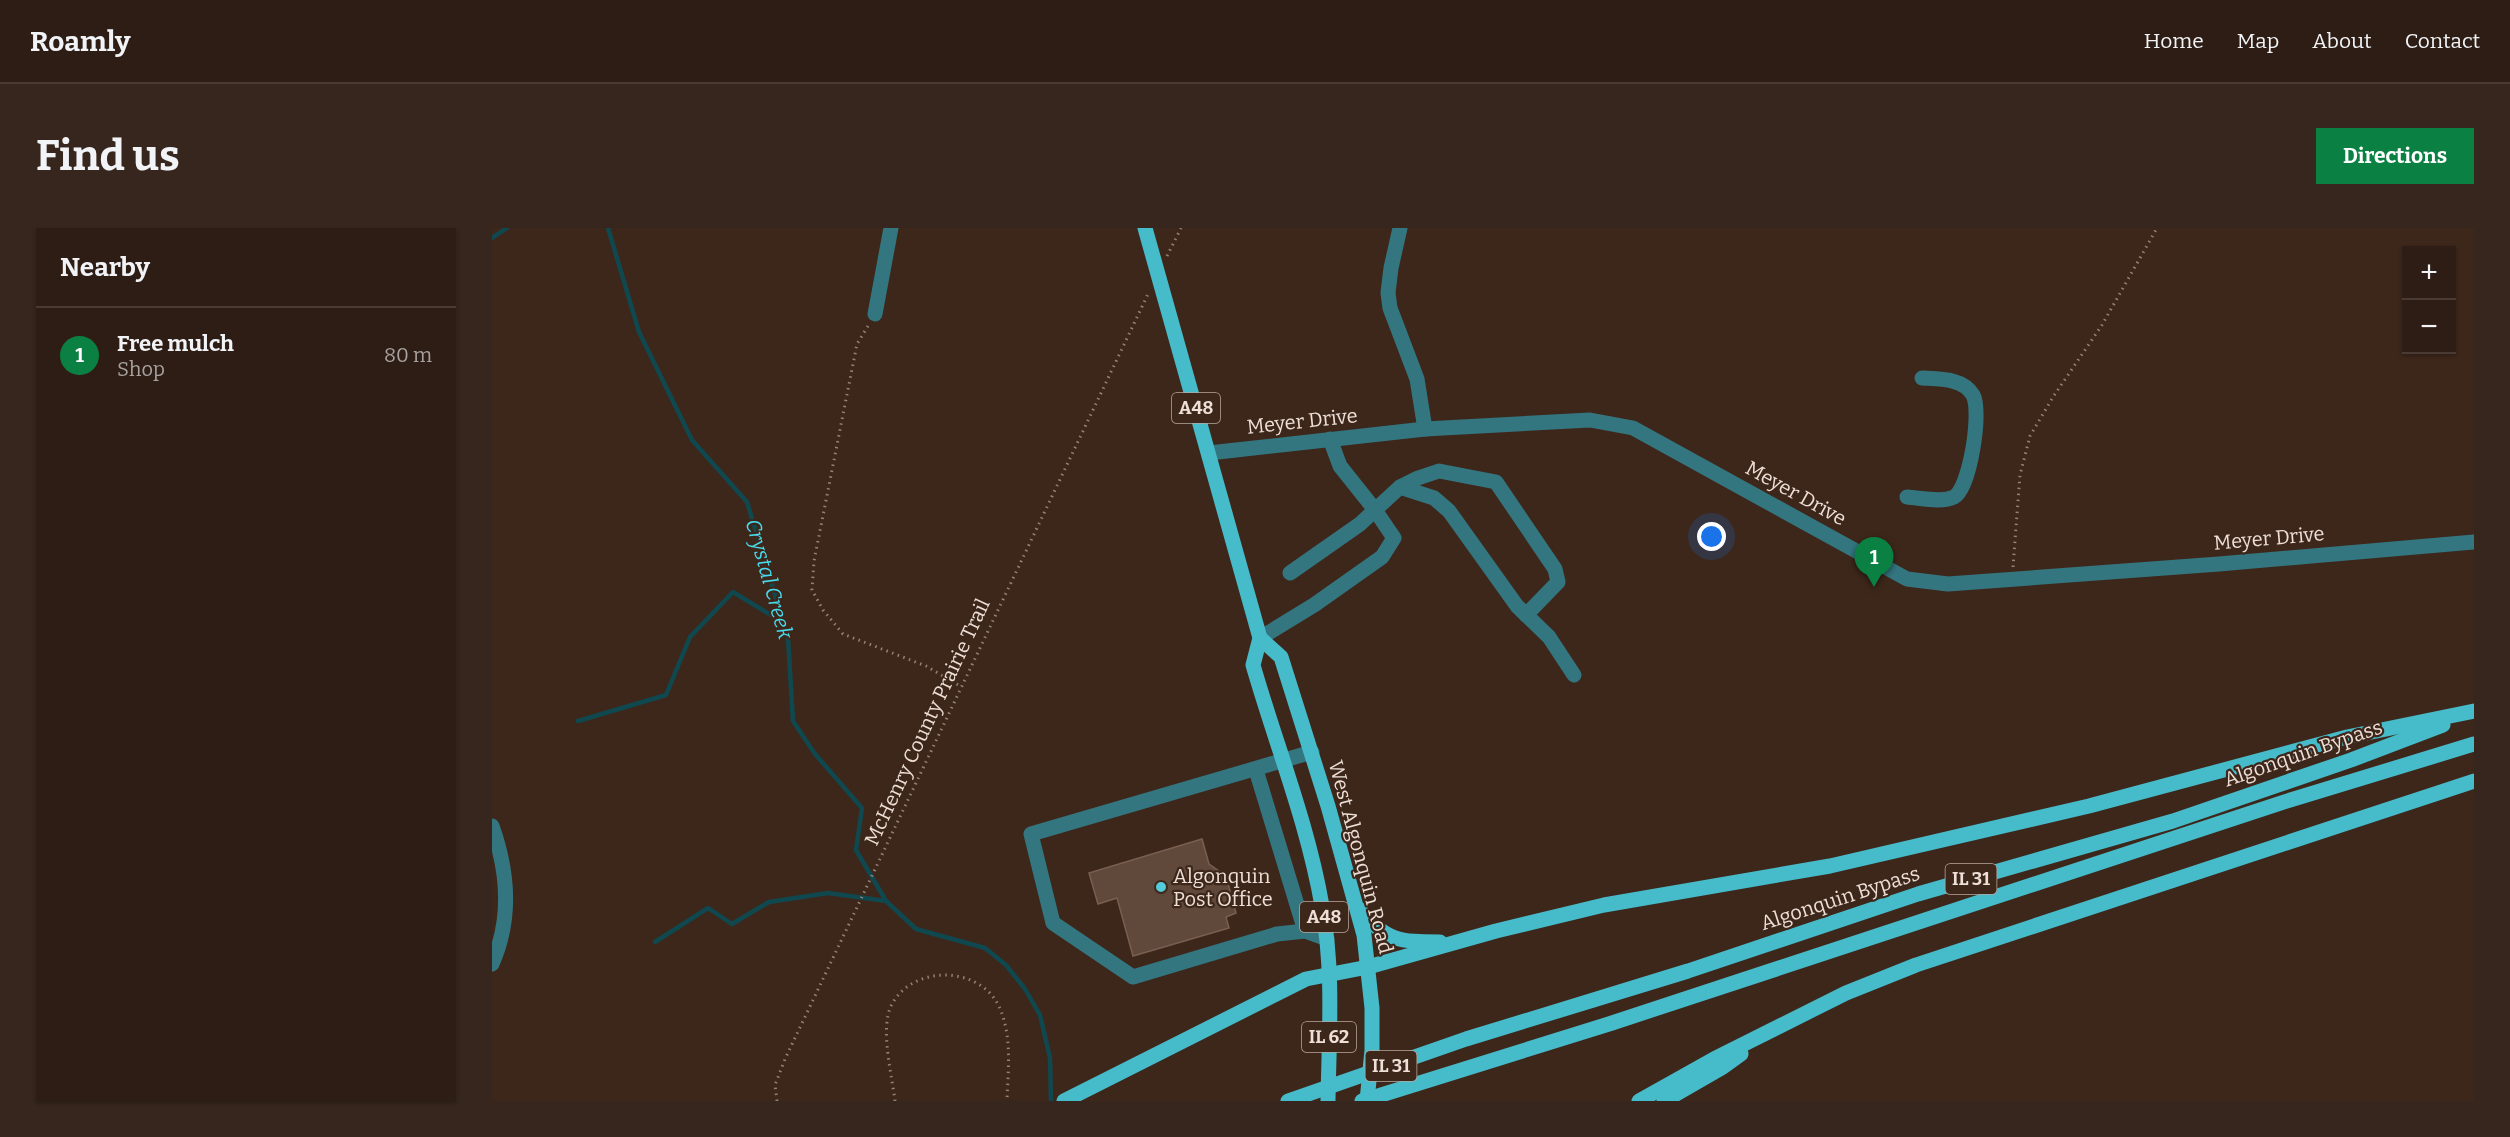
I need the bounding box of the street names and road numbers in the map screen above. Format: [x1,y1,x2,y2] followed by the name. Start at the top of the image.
[1172,393,1220,423] road number: A48
[1245,403,1359,439] street label: Meyer Drive
[1742,456,1850,530] street label: Meyer Drive
[2213,521,2325,555] street label: Meyer Drive
[859,595,995,849] street label: McHenry County Prairie Trail
[2221,715,2385,791] street label: Algonquin Bypass
[1324,758,1398,956] street label: West Algonquin Road
[1757,861,1923,935] street label: Algonquin Bypass
[1946,864,1996,894] road number: IL 31
[1300,902,1348,932] road number: A48
[1302,1022,1356,1052] road number: IL 62
[1366,1051,1416,1081] road number: IL 31

